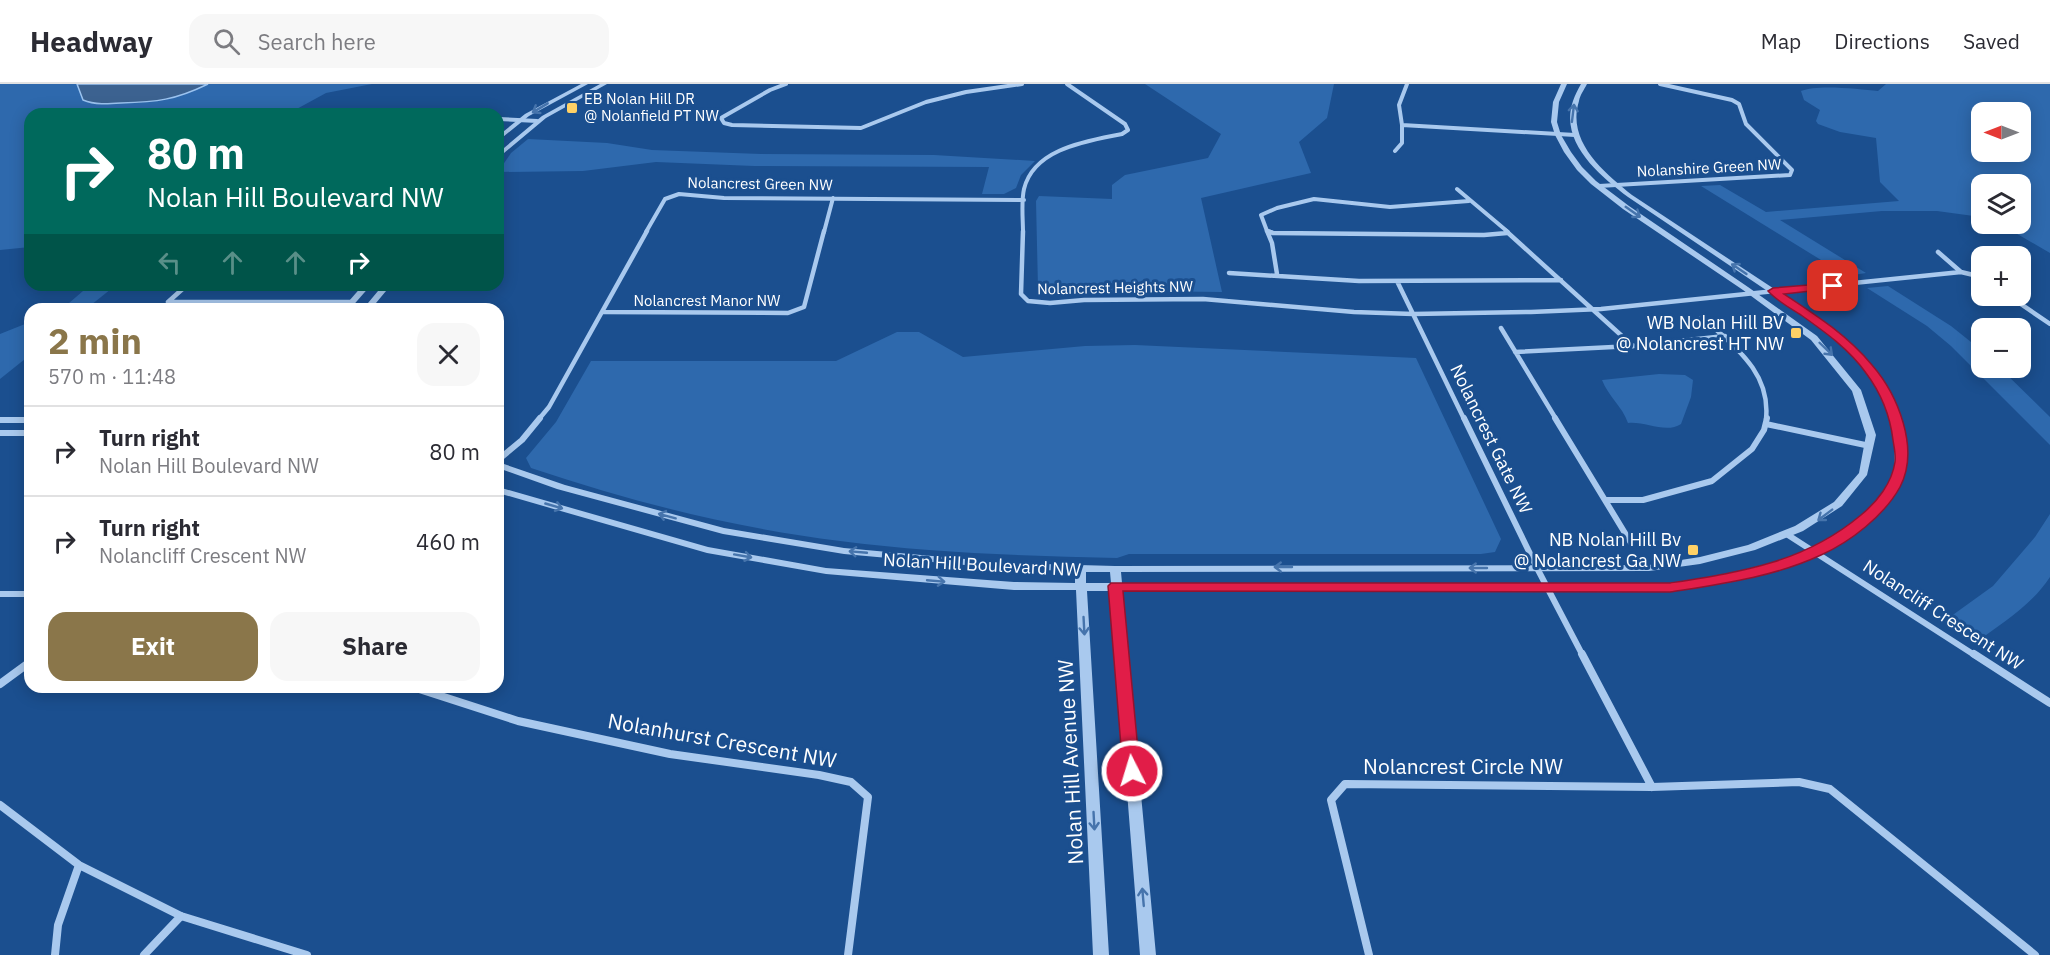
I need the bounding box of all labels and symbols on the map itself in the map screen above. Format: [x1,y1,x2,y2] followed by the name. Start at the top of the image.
[584,89,719,125] place label: EB Nolan Hill DR @ Nolanfield PT NW
[565,101,579,115] marker: EB Nolan Hill DR @ Nolanfield PT NW
[532,102,549,114] one-way arrow
[1971,102,2031,162] north arrow
[1568,103,1579,123] one-way arrow
[1636,154,1782,181] street label: Nolanshire Green NW
[687,173,833,194] street label: Nolancrest Green NW
[1625,206,1641,218] one-way arrow
[1807,260,1858,311] pin
[1731,263,1748,275] one-way arrow
[1037,277,1194,298] street label: Nolancrest Heights NW
[634,291,781,310] street label: Nolancrest Manor NW
[1615,311,1784,355] place label: WB Nolan Hill BV @ Nolancrest HT NW
[1789,326,1803,340] marker: WB Nolan Hill BV @ Nolancrest HT NW
[1818,342,1833,357] one-way arrow
[1445,360,1538,517] street label: Nolancrest Gate NW
[544,501,563,512] one-way arrow
[1817,508,1833,521] one-way arrow
[658,510,677,521] one-way arrow
[1513,528,1681,572] place label: NB Nolan Hill Bv @ Nolancrest Ga NW
[1686,543,1700,557] marker: NB Nolan Hill Bv @ Nolancrest Ga NW
[849,546,868,557] one-way arrow
[883,548,1081,581] street label: Nolan Hill Boulevard NW
[732,551,752,562] one-way arrow
[1859,554,2028,675] street label: Nolancliff Crescent NW
[1274,561,1294,573] one-way arrow
[1469,562,1489,574] one-way arrow
[925,576,945,587] one-way arrow
[1079,616,1090,636] one-way arrow
[1051,658,1089,865] street label: Nolan Hill Avenue NW
[606,706,839,774] street label: Nolanhurst Crescent NW
[1100,739,1164,803] position arrow
[1363,752,1563,780] street label: Nolancrest Circle NW
[1089,810,1100,830] one-way arrow
[1137,887,1148,907] one-way arrow

